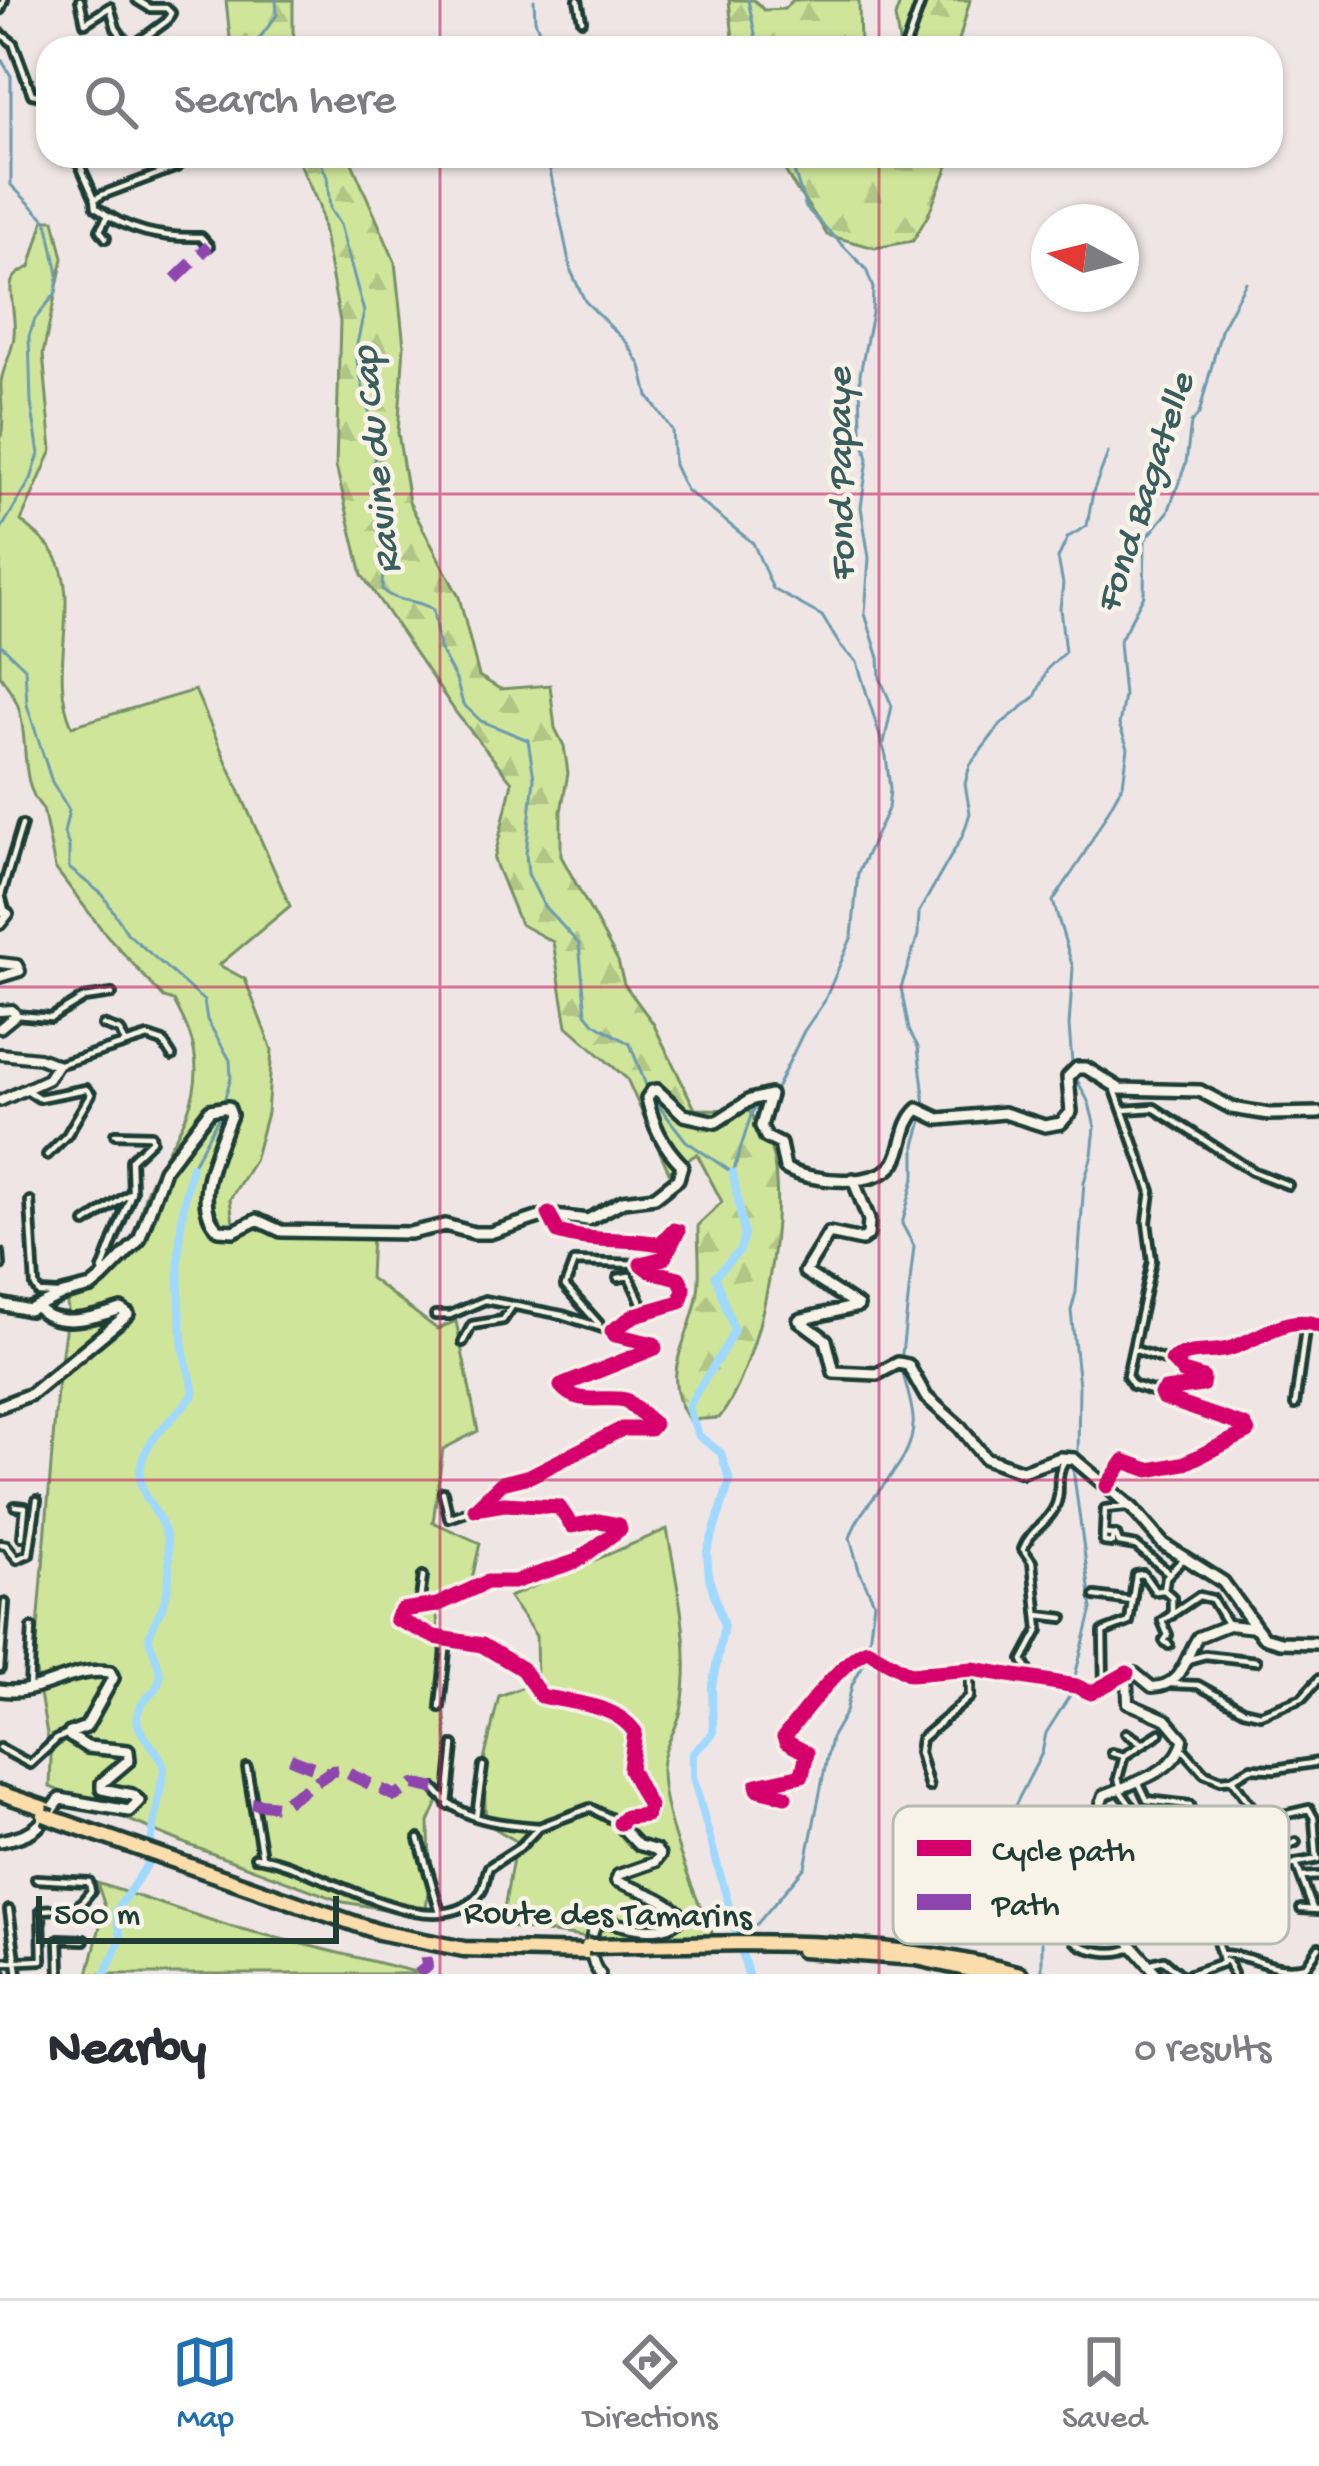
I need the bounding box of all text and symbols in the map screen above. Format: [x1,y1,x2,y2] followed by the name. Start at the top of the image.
[36,36,1283,168] search box
[78,69,144,135] icon: search
[174,76,396,129] text: Search here
[1031,204,1139,312] north arrow
[345,342,415,576] water label: Ravine du Cap
[819,366,869,582] water label: Fond Papaye
[1087,367,1209,620] water label: Fond Bagatelle
[893,1806,1289,1944] legend
[992,1835,1135,1873] text: Cycle path
[991,1889,1060,1927] text: Path
[36,1890,339,1943] scale bar
[464,1893,754,1942] street label: Route des Tamarins
[54,1898,140,1936] text: 500 m
[48,2022,206,2082] text: Nearby
[1134,2029,1271,2075] text: 0 results
[172,2329,238,2439] tab: Map
[583,2329,717,2439] tab: Directions
[1062,2329,1147,2439] tab: Saved

